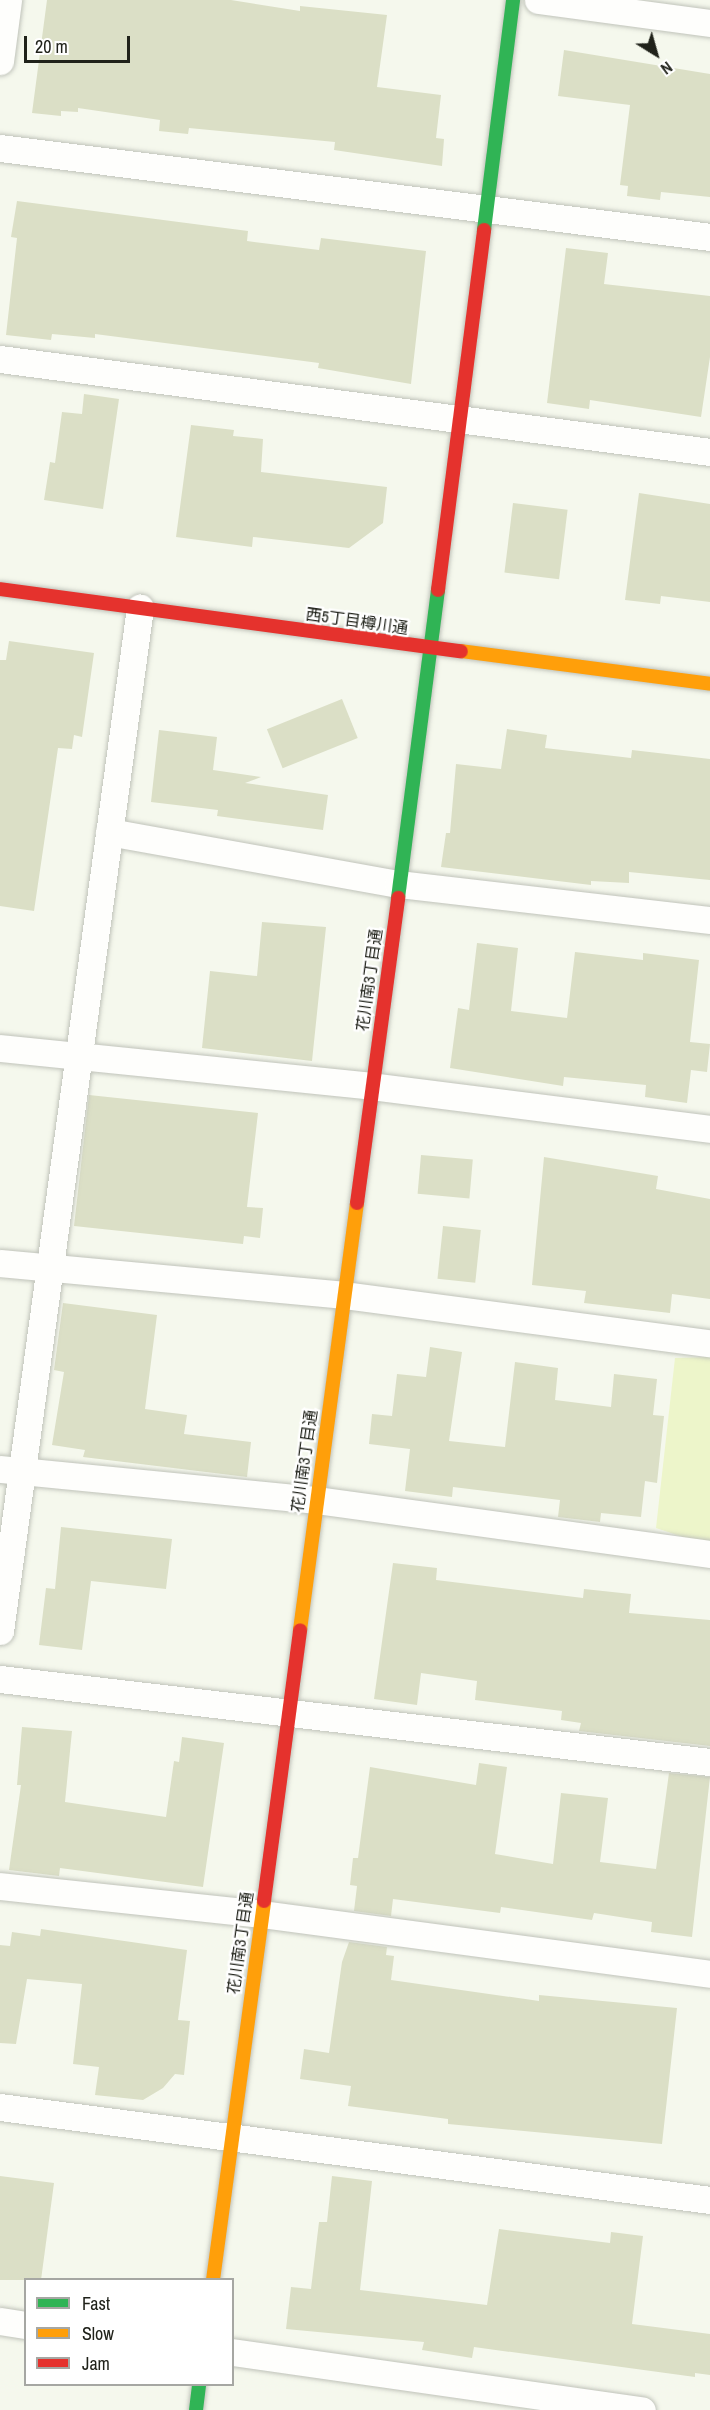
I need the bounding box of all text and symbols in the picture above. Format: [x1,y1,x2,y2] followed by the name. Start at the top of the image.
[27,24,134,62] scale bar
[626,24,686,84] north arrow
[35,34,68,59] text: 20 m
[656,57,677,80] text: N
[305,604,409,638] street label: 西5丁目樽川通
[352,928,386,1032] street label: 花川南3丁目通
[287,1409,321,1513] street label: 花川南3丁目通
[223,1891,257,1995] street label: 花川南3丁目通
[24,2278,234,2386] legend
[82,2291,110,2316] text: Fast
[82,2321,114,2346] text: Slow
[82,2351,110,2376] text: Jam

